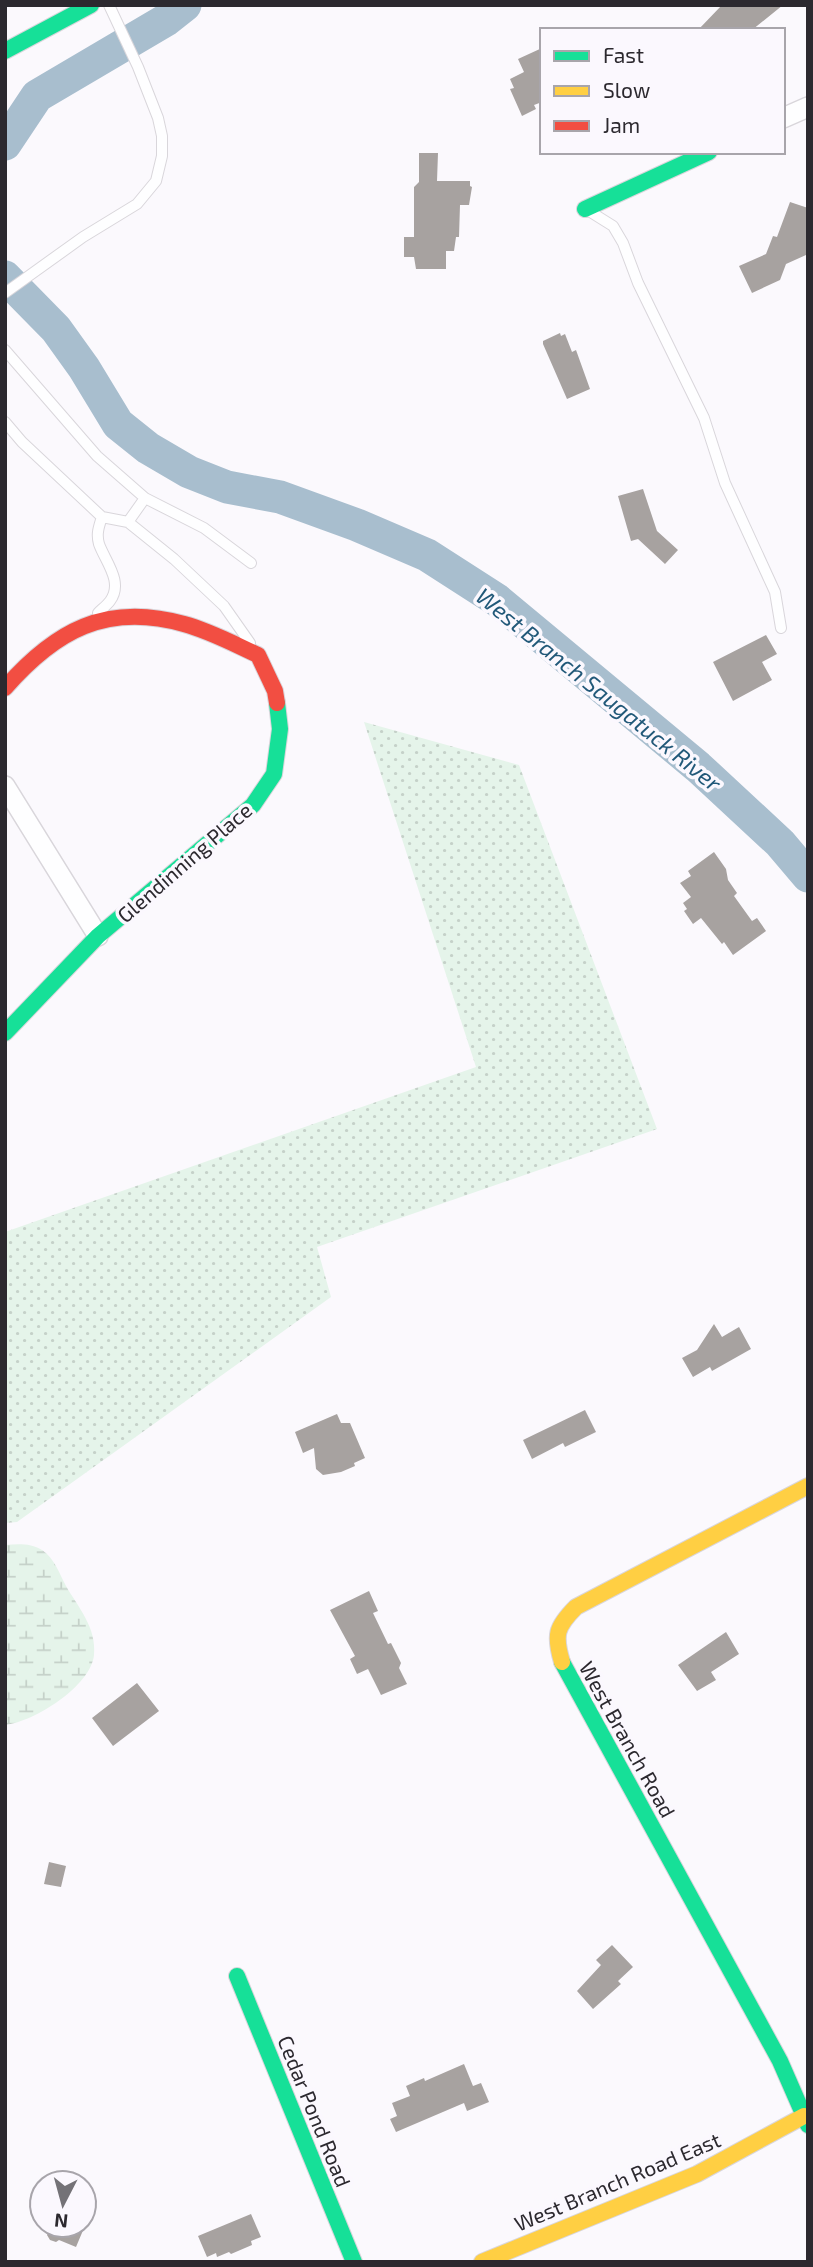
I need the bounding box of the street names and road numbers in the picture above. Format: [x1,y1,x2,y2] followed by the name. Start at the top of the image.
[112,797,256,927] street label: Glendinning Place
[575,1656,681,1822] street label: West Branch Road
[273,2032,357,2190] street label: Cedar Pond Road
[510,2126,724,2236] street label: West Branch Road East

